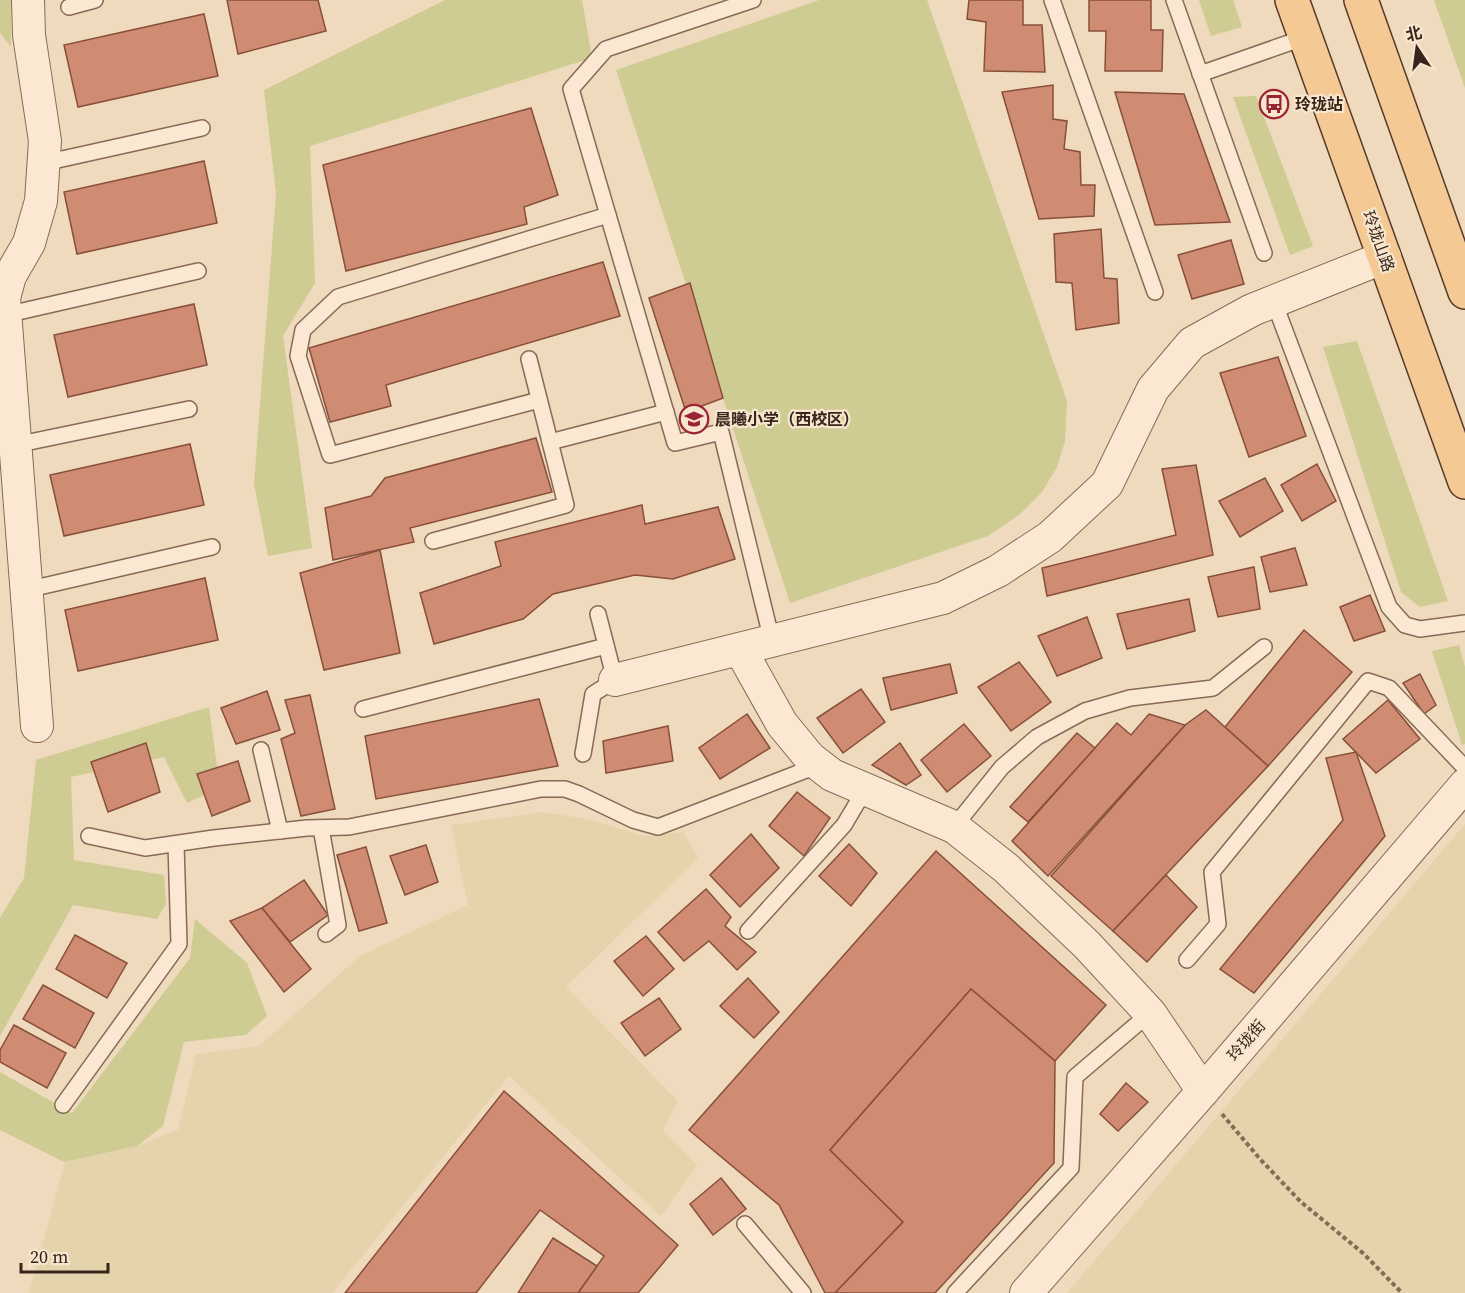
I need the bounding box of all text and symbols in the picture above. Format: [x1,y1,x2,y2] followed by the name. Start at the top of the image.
[1387,18,1447,78] north arrow
[1403,21,1424,46] text: 北
[1258,88,1290,120] bus stop icon: 玲珑站
[1295,93,1343,115] place label: 玲珑站
[1358,207,1400,275] street label: 玲珑山路
[678,403,710,435] school or university icon: 晨曦小学（西校区）
[715,408,859,430] place label: 晨曦小学（西校区）
[1222,1015,1270,1065] street label: 玲珑街
[21,1236,108,1274] scale bar
[30,1244,68,1269] text: 20 m

